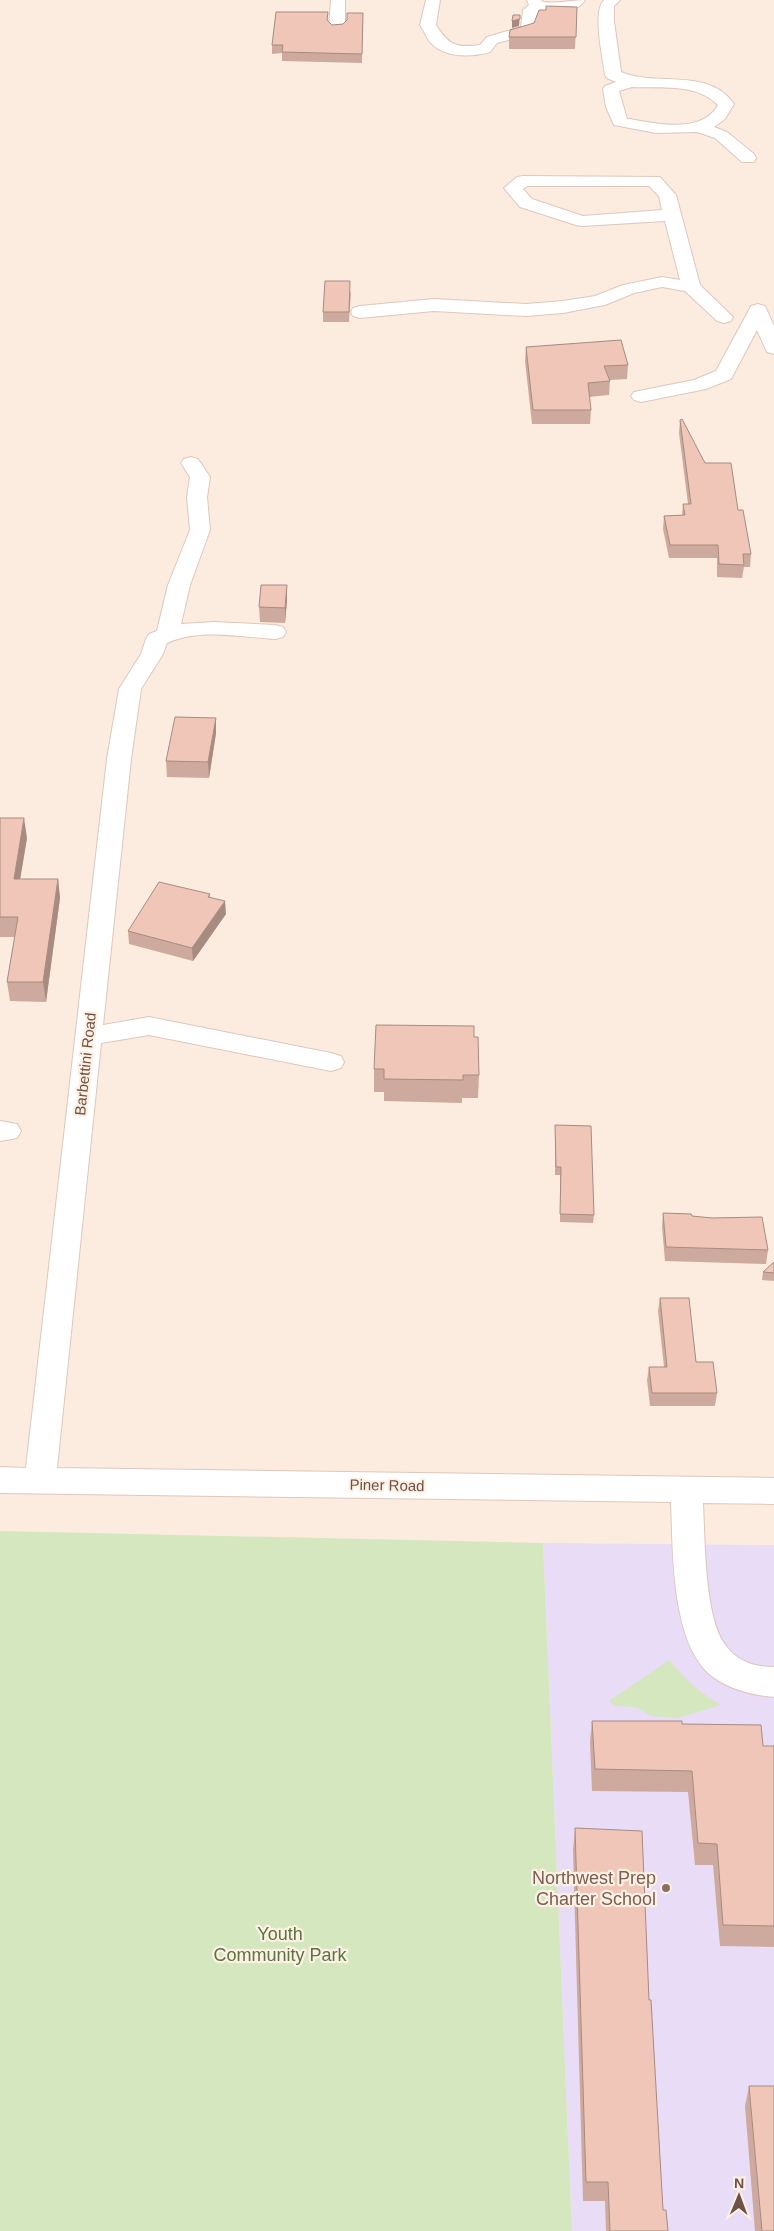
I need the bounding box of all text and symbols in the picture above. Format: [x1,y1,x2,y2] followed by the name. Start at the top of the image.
[71,1012,99,1116] street label: Barbettini Road
[349,1476,425,1494] street label: Piner Road
[532,1868,656,1909] place label: Northwest Prep Charter School
[660,1882,672,1894] marker: Northwest Prep Charter School
[213,1924,348,1965] park label: Youth Community Park
[714,2171,764,2221] north arrow
[734,2175,744,2191] text: N

